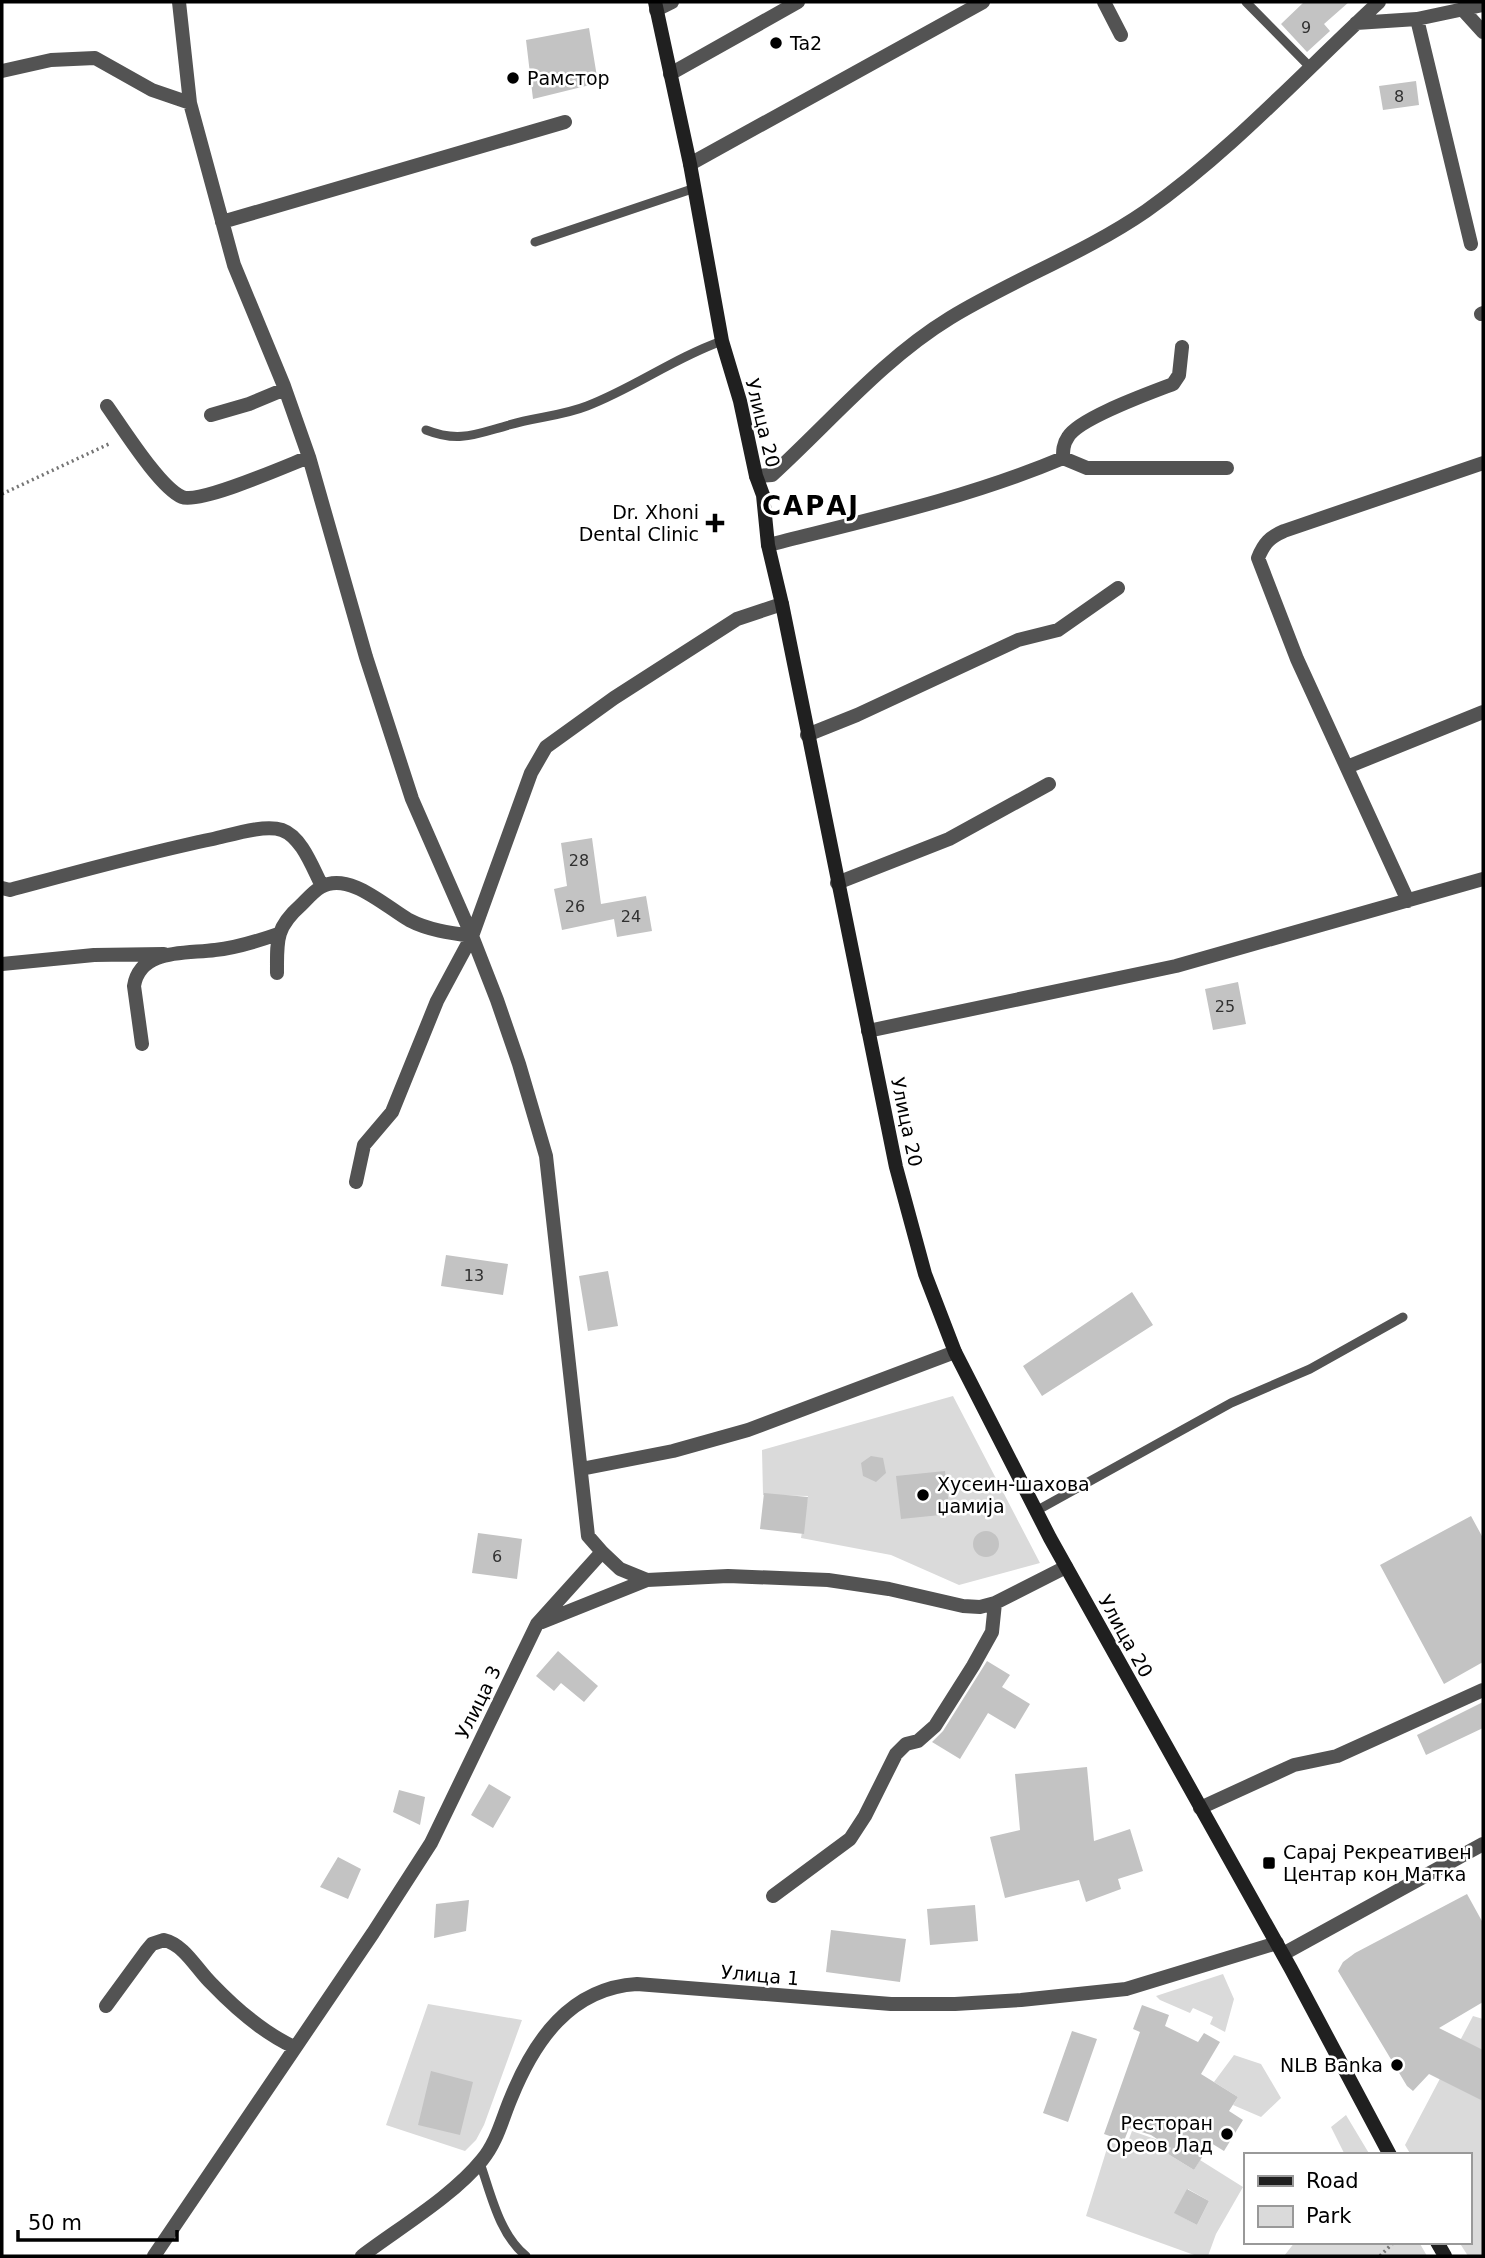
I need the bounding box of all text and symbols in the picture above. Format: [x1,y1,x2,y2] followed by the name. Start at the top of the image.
[1301,18,1311,37] house number: 9
[789,32,822,54] place label: Ta2
[768,35,784,51] marker: Ta2
[527,67,610,89] place label: Рамстор
[505,70,521,86] marker: Рамстор
[1394,87,1404,106] house number: 8
[741,376,785,470] street label: Улица 20
[762,491,860,521] district label: САРАЈ
[579,501,699,545] place label: Dr. Xhoni Dental Clinic
[705,513,725,533] marker: Dr. Xhoni Dental Clinic
[569,851,589,870] house number: 28
[565,897,585,916] house number: 26
[621,907,641,926] house number: 24
[1215,997,1235,1016] house number: 25
[887,1075,927,1169] street label: Улица 20
[464,1266,484,1285] house number: 13
[937,1473,1090,1517] place label: Хусеин-шахова џамија
[915,1487,931,1503] marker: Хусеин-шахова џамија
[492,1547,502,1566] house number: 6
[1094,1591,1158,1681] street label: Улица 20
[451,1662,505,1742] street label: Улица 3
[1283,1841,1472,1885] place label: Сарај Рекреативен Центар кон Матка
[1261,1855,1277,1871] marker: Сарај Рекреативен Центар кон Матка
[720,1961,800,1989] street label: Улица 1
[1280,2054,1383,2076] place label: NLB Banka
[1389,2057,1405,2073] marker: NLB Banka
[1106,2112,1213,2156] place label: Ресторан Ореов Лад
[1219,2126,1235,2142] marker: Ресторан Ореов Лад
[1244,2153,1471,2244] legend
[1306,2169,1359,2193] text: Road
[18,2198,177,2242] scale bar
[1306,2204,1352,2228] text: Park
[28,2211,82,2235] text: 50 m

